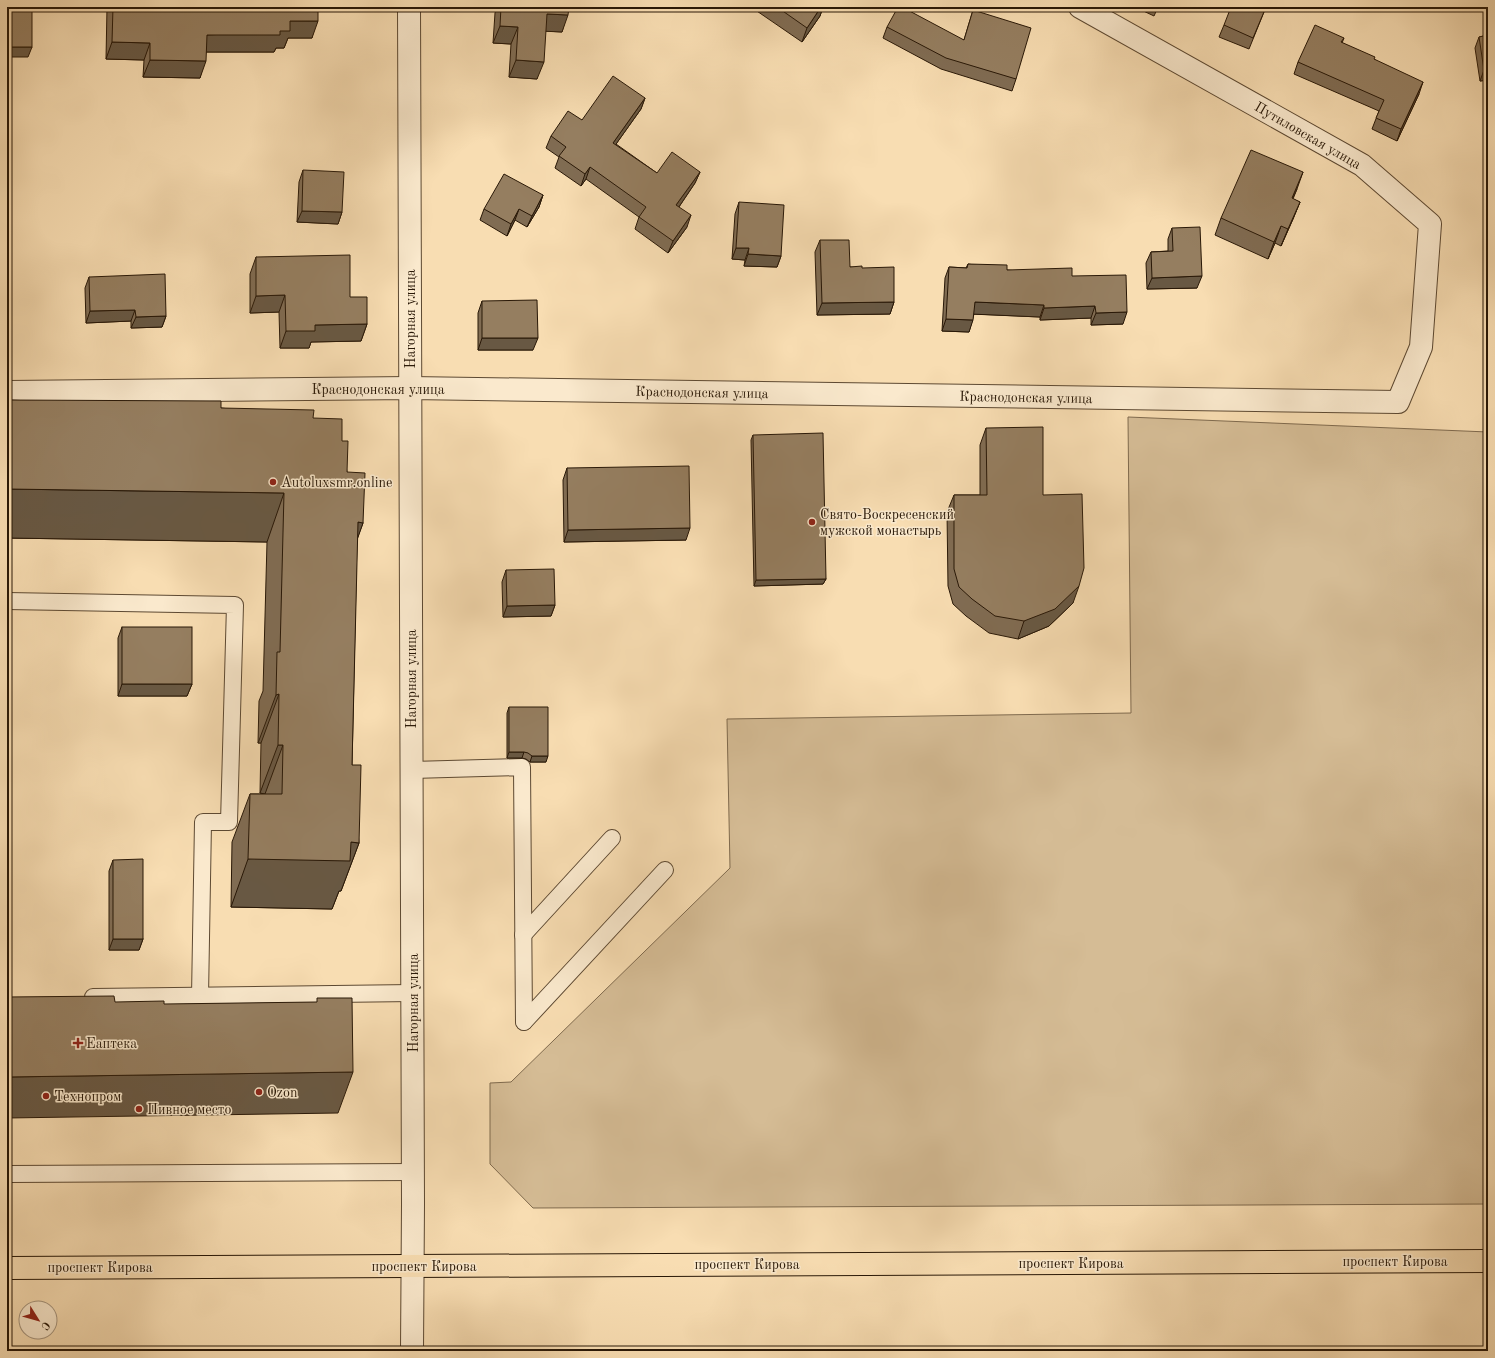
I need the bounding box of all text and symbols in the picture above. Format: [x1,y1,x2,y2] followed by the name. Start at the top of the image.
[1252,100,1363,172] street label: Путиловская улица
[404,269,418,369] street label: Нагорная улица
[311,383,445,397] street label: Краснодонская улица
[635,385,769,401] street label: Краснодонская улица
[959,390,1093,406] street label: Краснодонская улица
[281,476,392,490] place label: Autoluxsmr.online
[268,477,278,487] marker: Autoluxsmr.online
[820,508,954,538] place label: Свято-Воскресенский мужской монастырь
[807,517,817,527] marker: Свято-Воскресенский мужской монастырь
[405,629,419,729] street label: Нагорная улица
[407,953,421,1053] street label: Нагорная улица
[86,1037,137,1051] place label: Еаптека
[73,1038,83,1048] marker: Еаптека
[267,1086,298,1100] place label: Ozon
[254,1087,264,1097] marker: Ozon
[54,1090,121,1104] place label: Технопром
[41,1091,51,1101] marker: Технопром
[147,1103,231,1117] place label: Пивное место
[134,1104,144,1114] marker: Пивное место
[1342,1255,1448,1269] street label: проспект Кирова
[1018,1257,1124,1271] street label: проспект Кирова
[694,1258,800,1272] street label: проспект Кирова
[371,1260,477,1274] street label: проспект Кирова
[47,1261,153,1275] street label: проспект Кирова
[18,1300,58,1340] north arrow
[38,1319,51,1331] text: С

